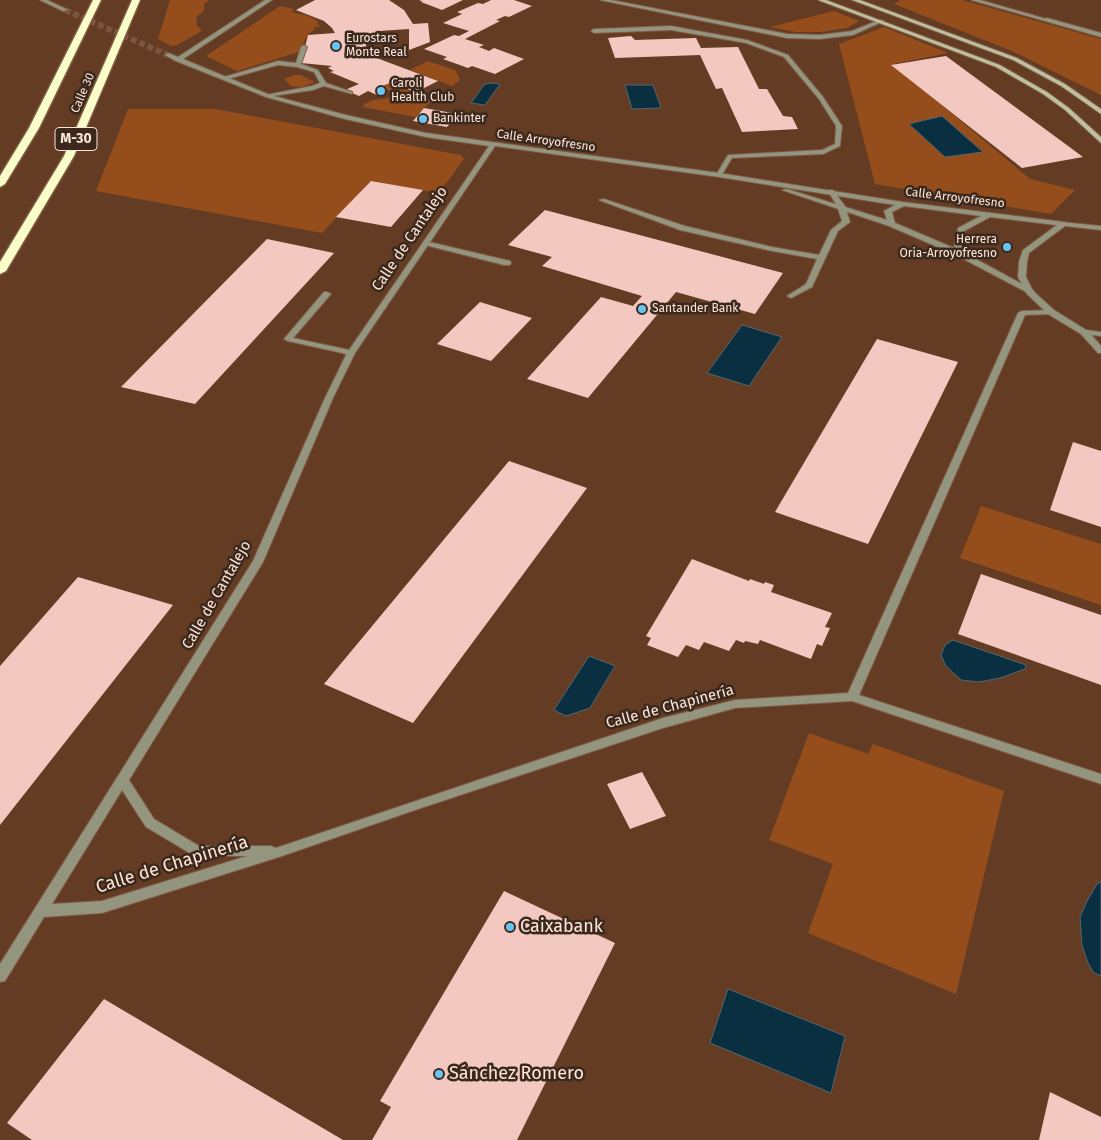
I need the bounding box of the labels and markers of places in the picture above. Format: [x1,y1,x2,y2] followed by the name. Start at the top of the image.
[346,32,407,60] place label: Eurostars Monte Real
[330,40,342,52] marker: Eurostars Monte Real
[391,77,454,105] place label: Caroli Health Club
[375,85,387,97] marker: Caroli Health Club
[433,112,486,126] place label: Bankinter
[417,113,429,125] marker: Bankinter
[899,233,997,261] place label: Herrera Oria-Arroyofresno
[1001,241,1013,253] marker: Herrera Oria-Arroyofresno
[652,302,738,316] place label: Santander Bank
[636,303,648,315] marker: Santander Bank
[520,916,603,938] place label: Caixabank
[504,921,516,933] marker: Caixabank
[449,1063,584,1085] place label: Sánchez Romero
[433,1068,445,1080] marker: Sánchez Romero

